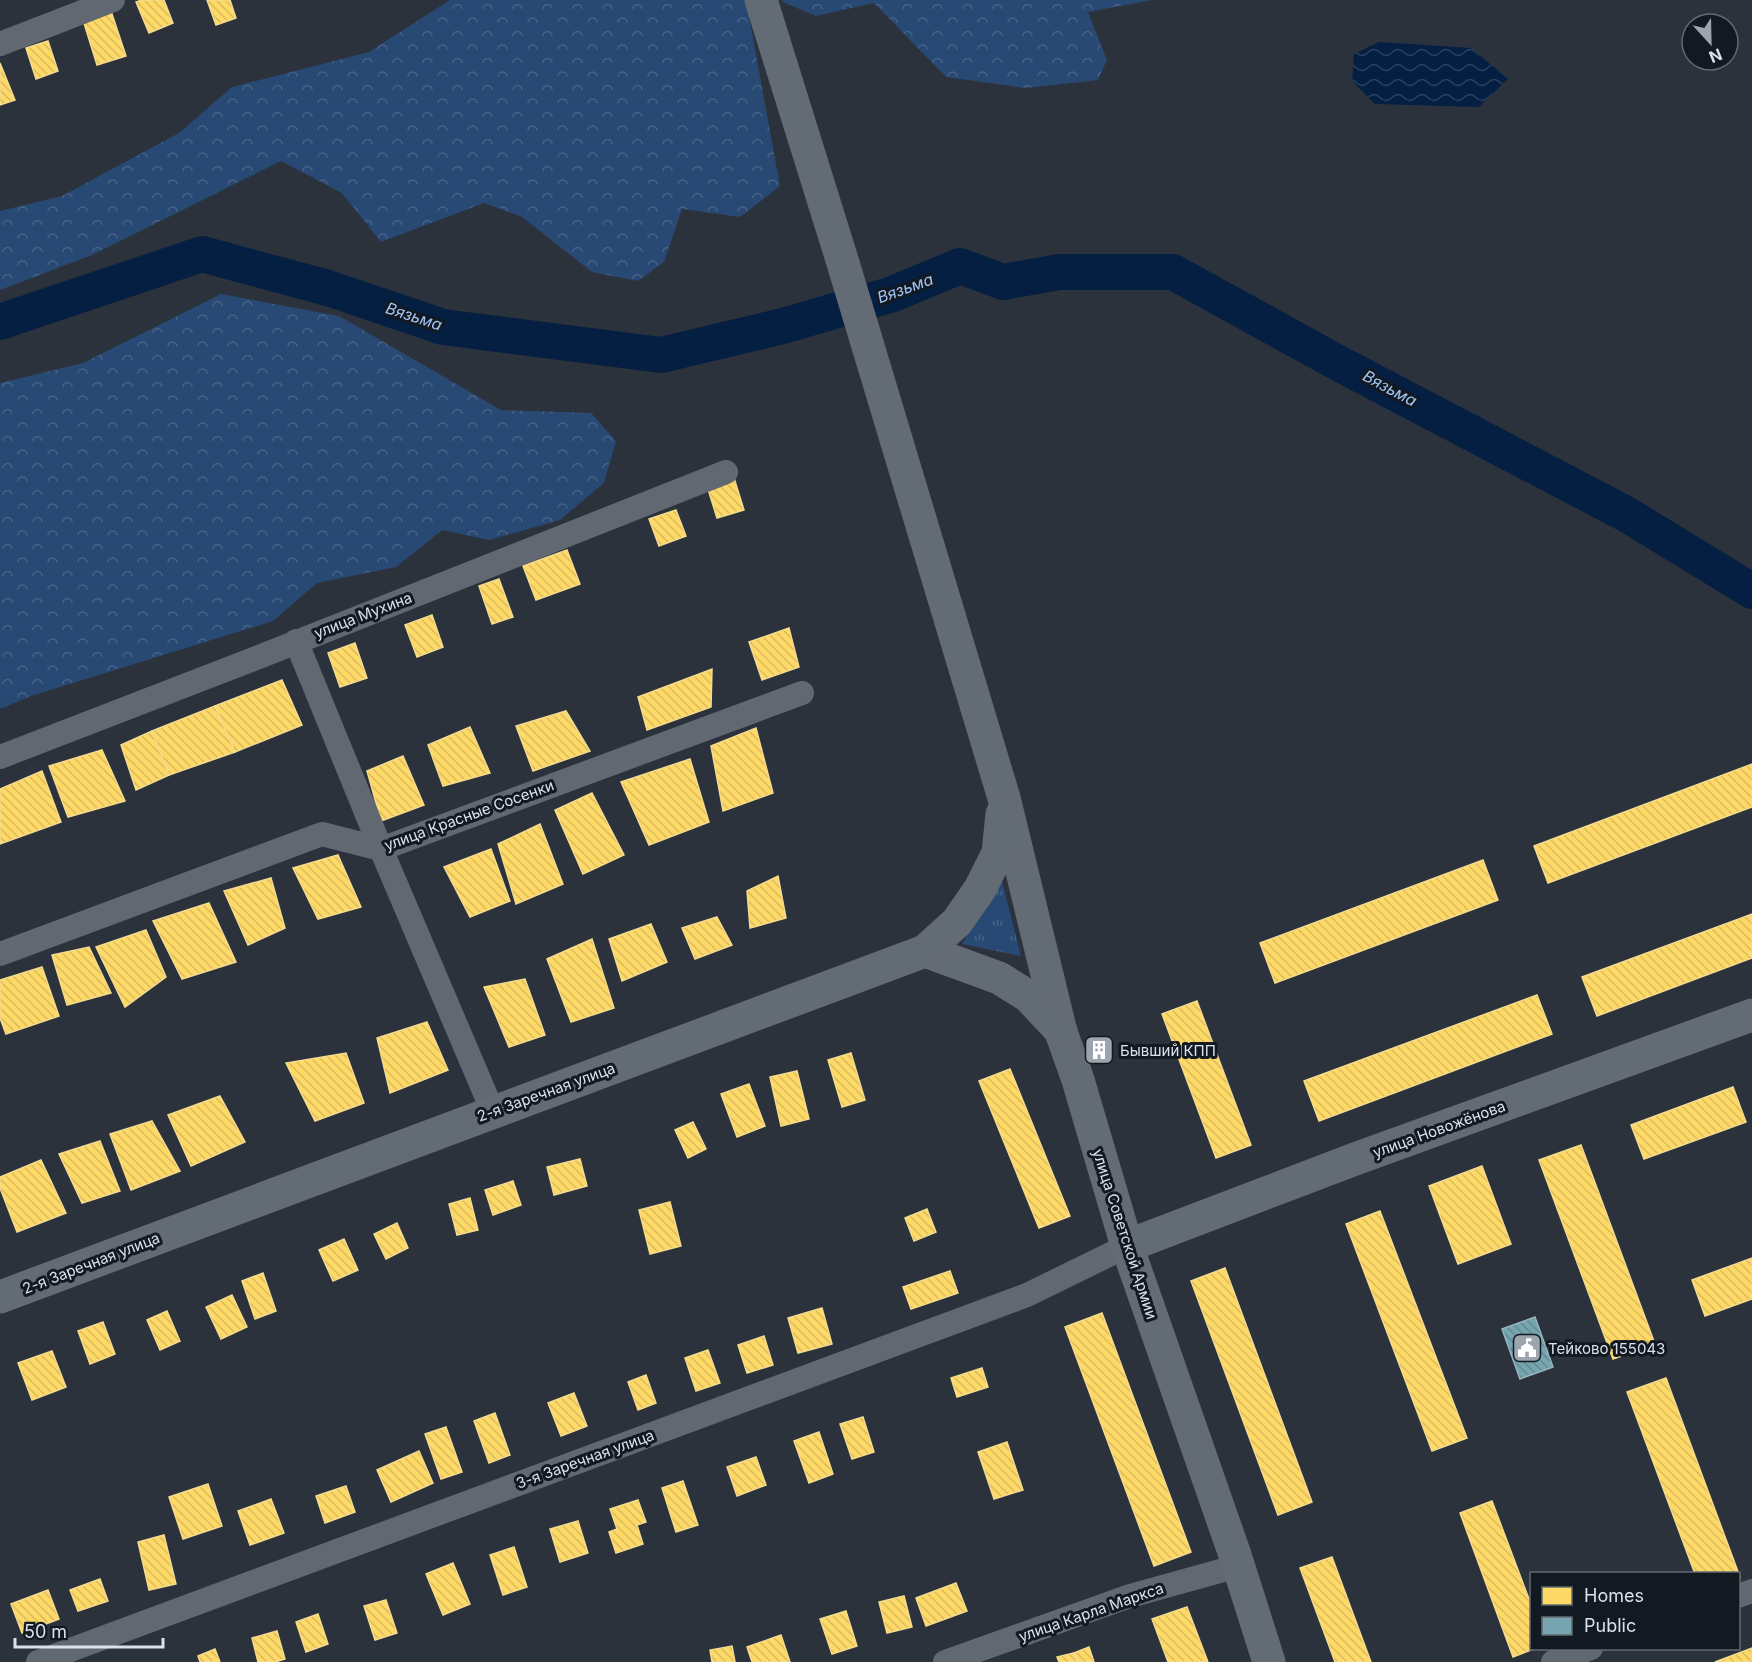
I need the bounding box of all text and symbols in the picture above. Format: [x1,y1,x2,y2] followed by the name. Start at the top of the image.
[1680,12,1740,72] north arrow
[1706,44,1725,67] text: N
[874,269,936,307] water label: Вязьма
[383,297,445,335] water label: Вязьма
[1360,365,1421,411] water label: Вязьма
[311,588,415,642] street label: улица Мухина
[382,775,556,855] street label: улица Красные Сосенки
[1083,1034,1115,1066] building icon: Бывший КПП
[1120,1041,1216,1060] place label: Бывший КПП
[474,1058,618,1126] street label: 2-я Заречная улица
[1370,1096,1508,1162] street label: улица Новожёнова
[1088,1146,1162,1322] street label: улица Советской Армии
[20,1228,162,1298] street label: 2-я Заречная улица
[1511,1332,1543,1364] public building icon: Тейково 155043
[1548,1339,1665,1358] place label: Тейково 155043
[513,1425,657,1493] street label: 3-я Заречная улица
[1530,1572,1740,1650] legend
[1016,1578,1166,1646] street label: улица Карла Маркса
[1584,1585,1644,1606] text: Homes
[15,1611,164,1649] scale bar
[1584,1615,1636,1636] text: Public
[24,1621,67,1642] text: 50 m

